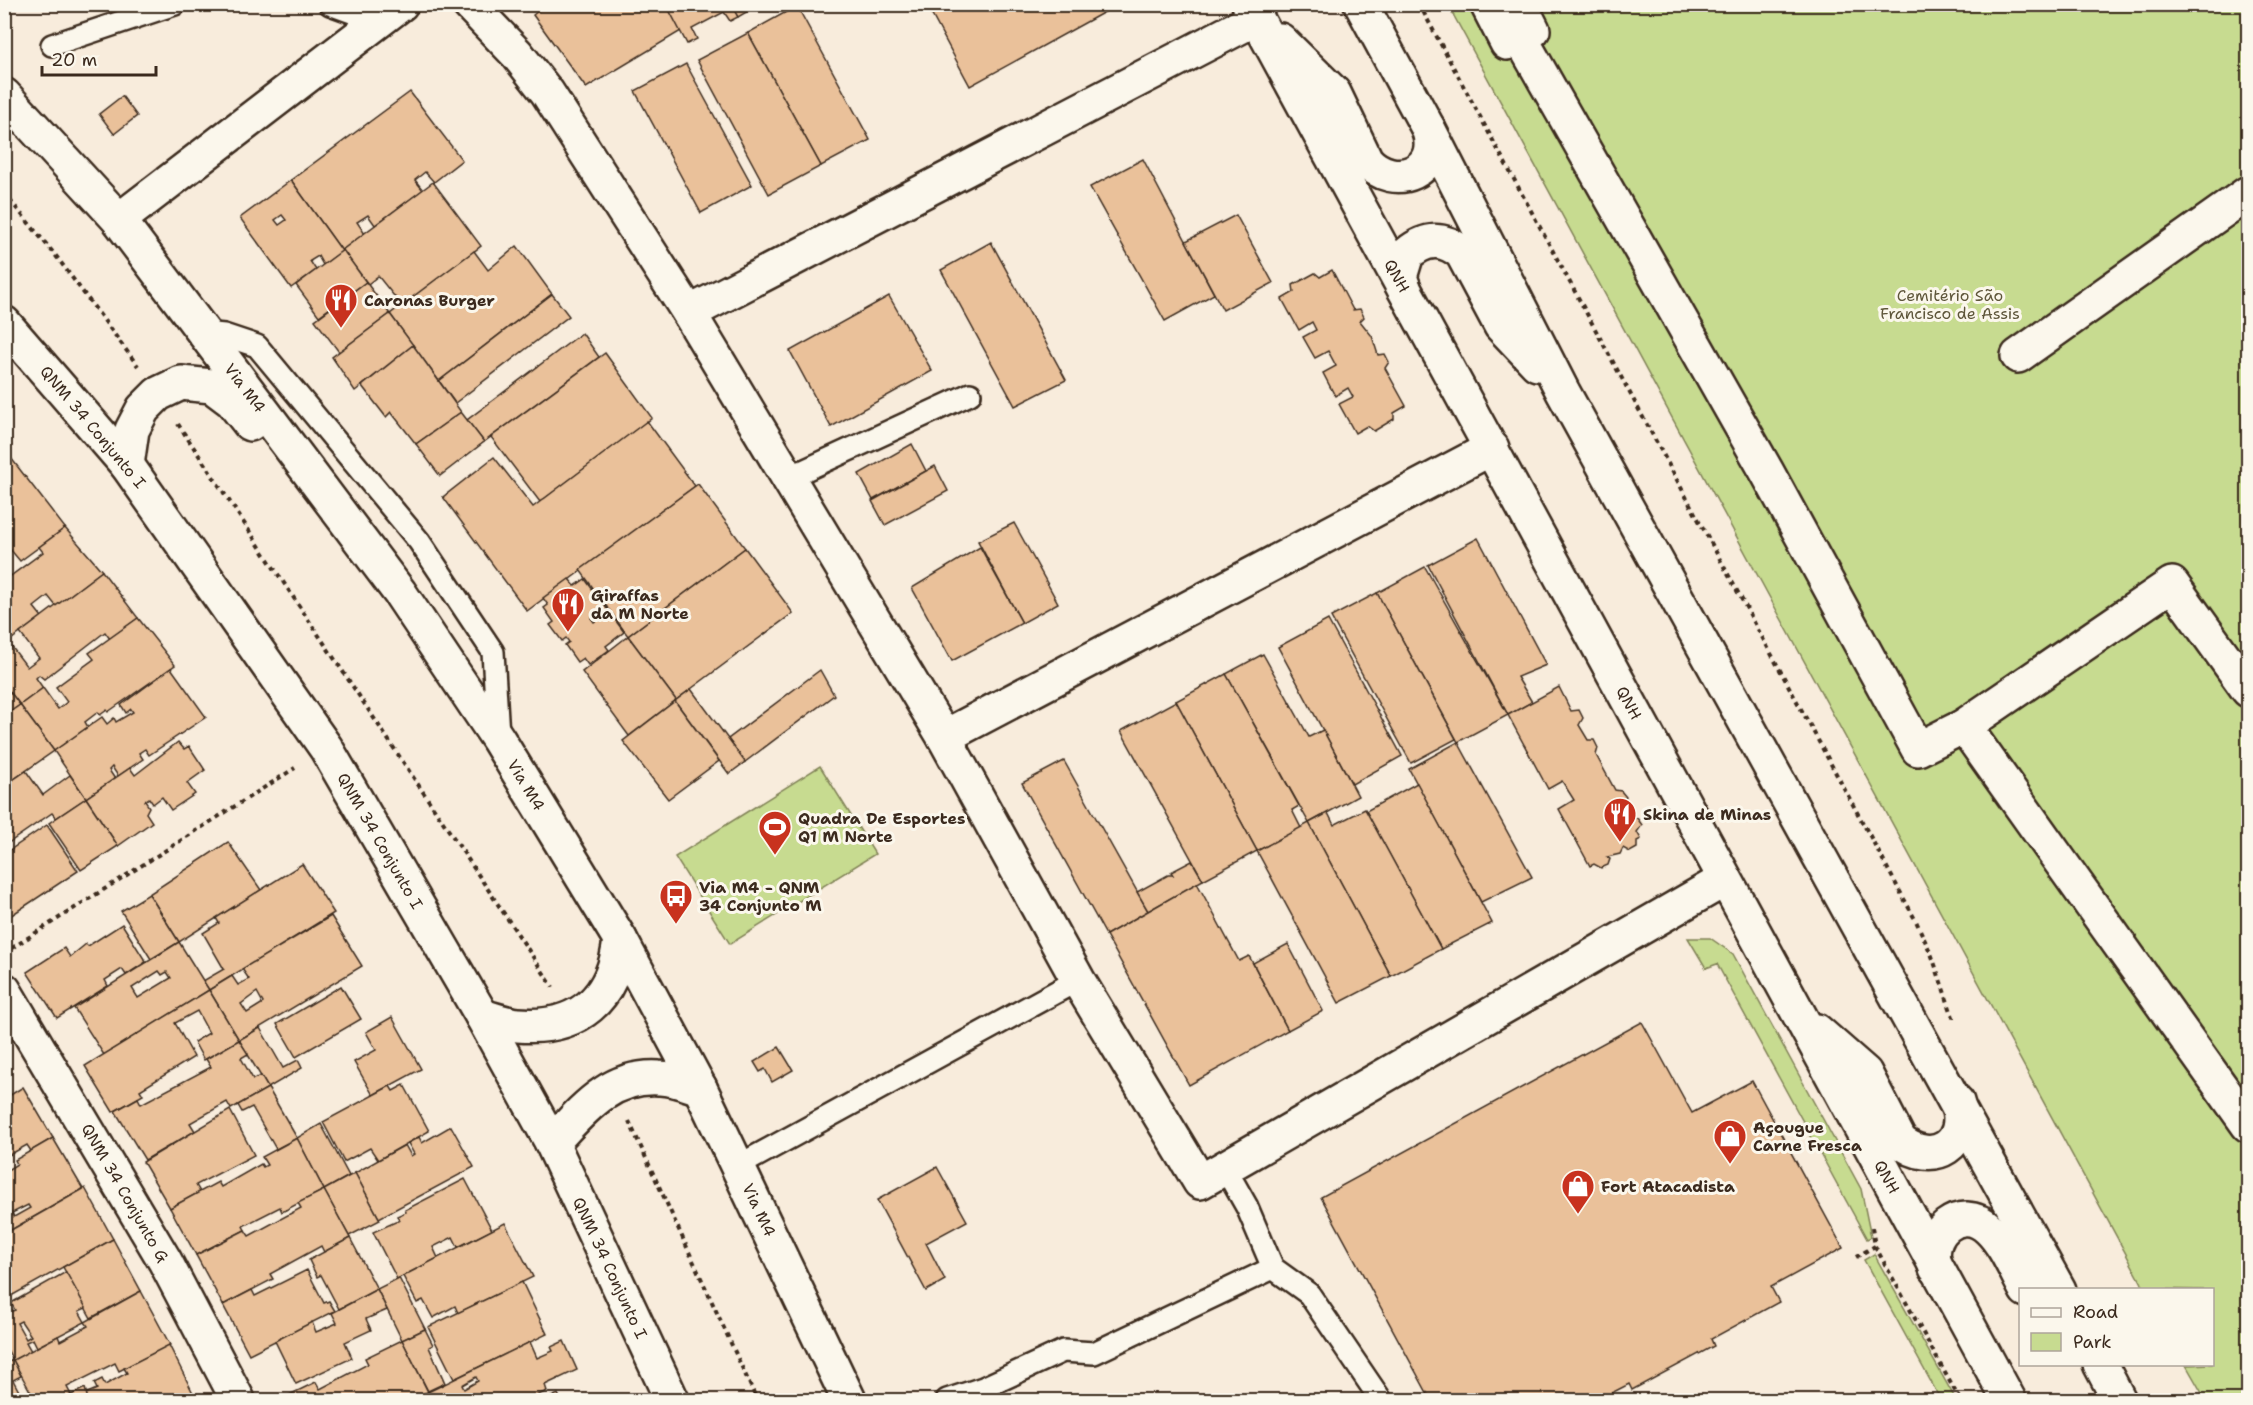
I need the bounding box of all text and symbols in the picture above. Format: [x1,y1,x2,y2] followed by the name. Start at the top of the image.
[42,39,156,77] scale bar
[51,48,97,72] text: 20 m
[1379,255,1415,297] street label: QNH
[323,282,359,329] restaurant icon: Caronas Burger
[1880,285,2020,324] park label: Cemitério São Francisco de Assis
[364,290,495,311] place label: Caronas Burger
[220,359,270,417] street label: Via M4
[35,361,151,493] street label: QNM 34 Conjunto I
[591,585,689,624] place label: Giraffas da M Norte
[550,586,586,633] restaurant icon: Giraffas da M Norte
[1611,683,1647,723] street label: QNH
[502,755,550,815] street label: Via M4
[332,769,428,913] street label: QNM 34 Conjunto I
[1602,796,1638,843] restaurant icon: Skina de Minas
[1643,804,1771,825] place label: Skina de Minas
[798,808,966,847] place label: Quadra De Esportes Q1 M Norte
[757,809,793,856] sports icon: Quadra De Esportes Q1 M Norte
[699,877,822,916] place label: Via M4 - QNM 34 Conjunto M
[658,878,694,925] bus stop icon: Via M4 - QNM 34 Conjunto M
[1753,1117,1862,1156] place label: Açougue Carne Fresca
[1712,1118,1748,1165] shop icon: Açougue Carne Fresca
[77,1120,173,1266] street label: QNM 34 Conjunto G
[1869,1157,1905,1197] street label: QNH
[1560,1168,1596,1215] shop icon: Fort Atacadista
[1601,1176,1735,1197] place label: Fort Atacadista
[738,1180,780,1240] street label: Via M4
[568,1194,652,1342] street label: QNM 34 Conjunto I
[2019,1288,2214,1366] legend
[2073,1300,2118,1324] text: Road
[2073,1330,2112,1354] text: Park

